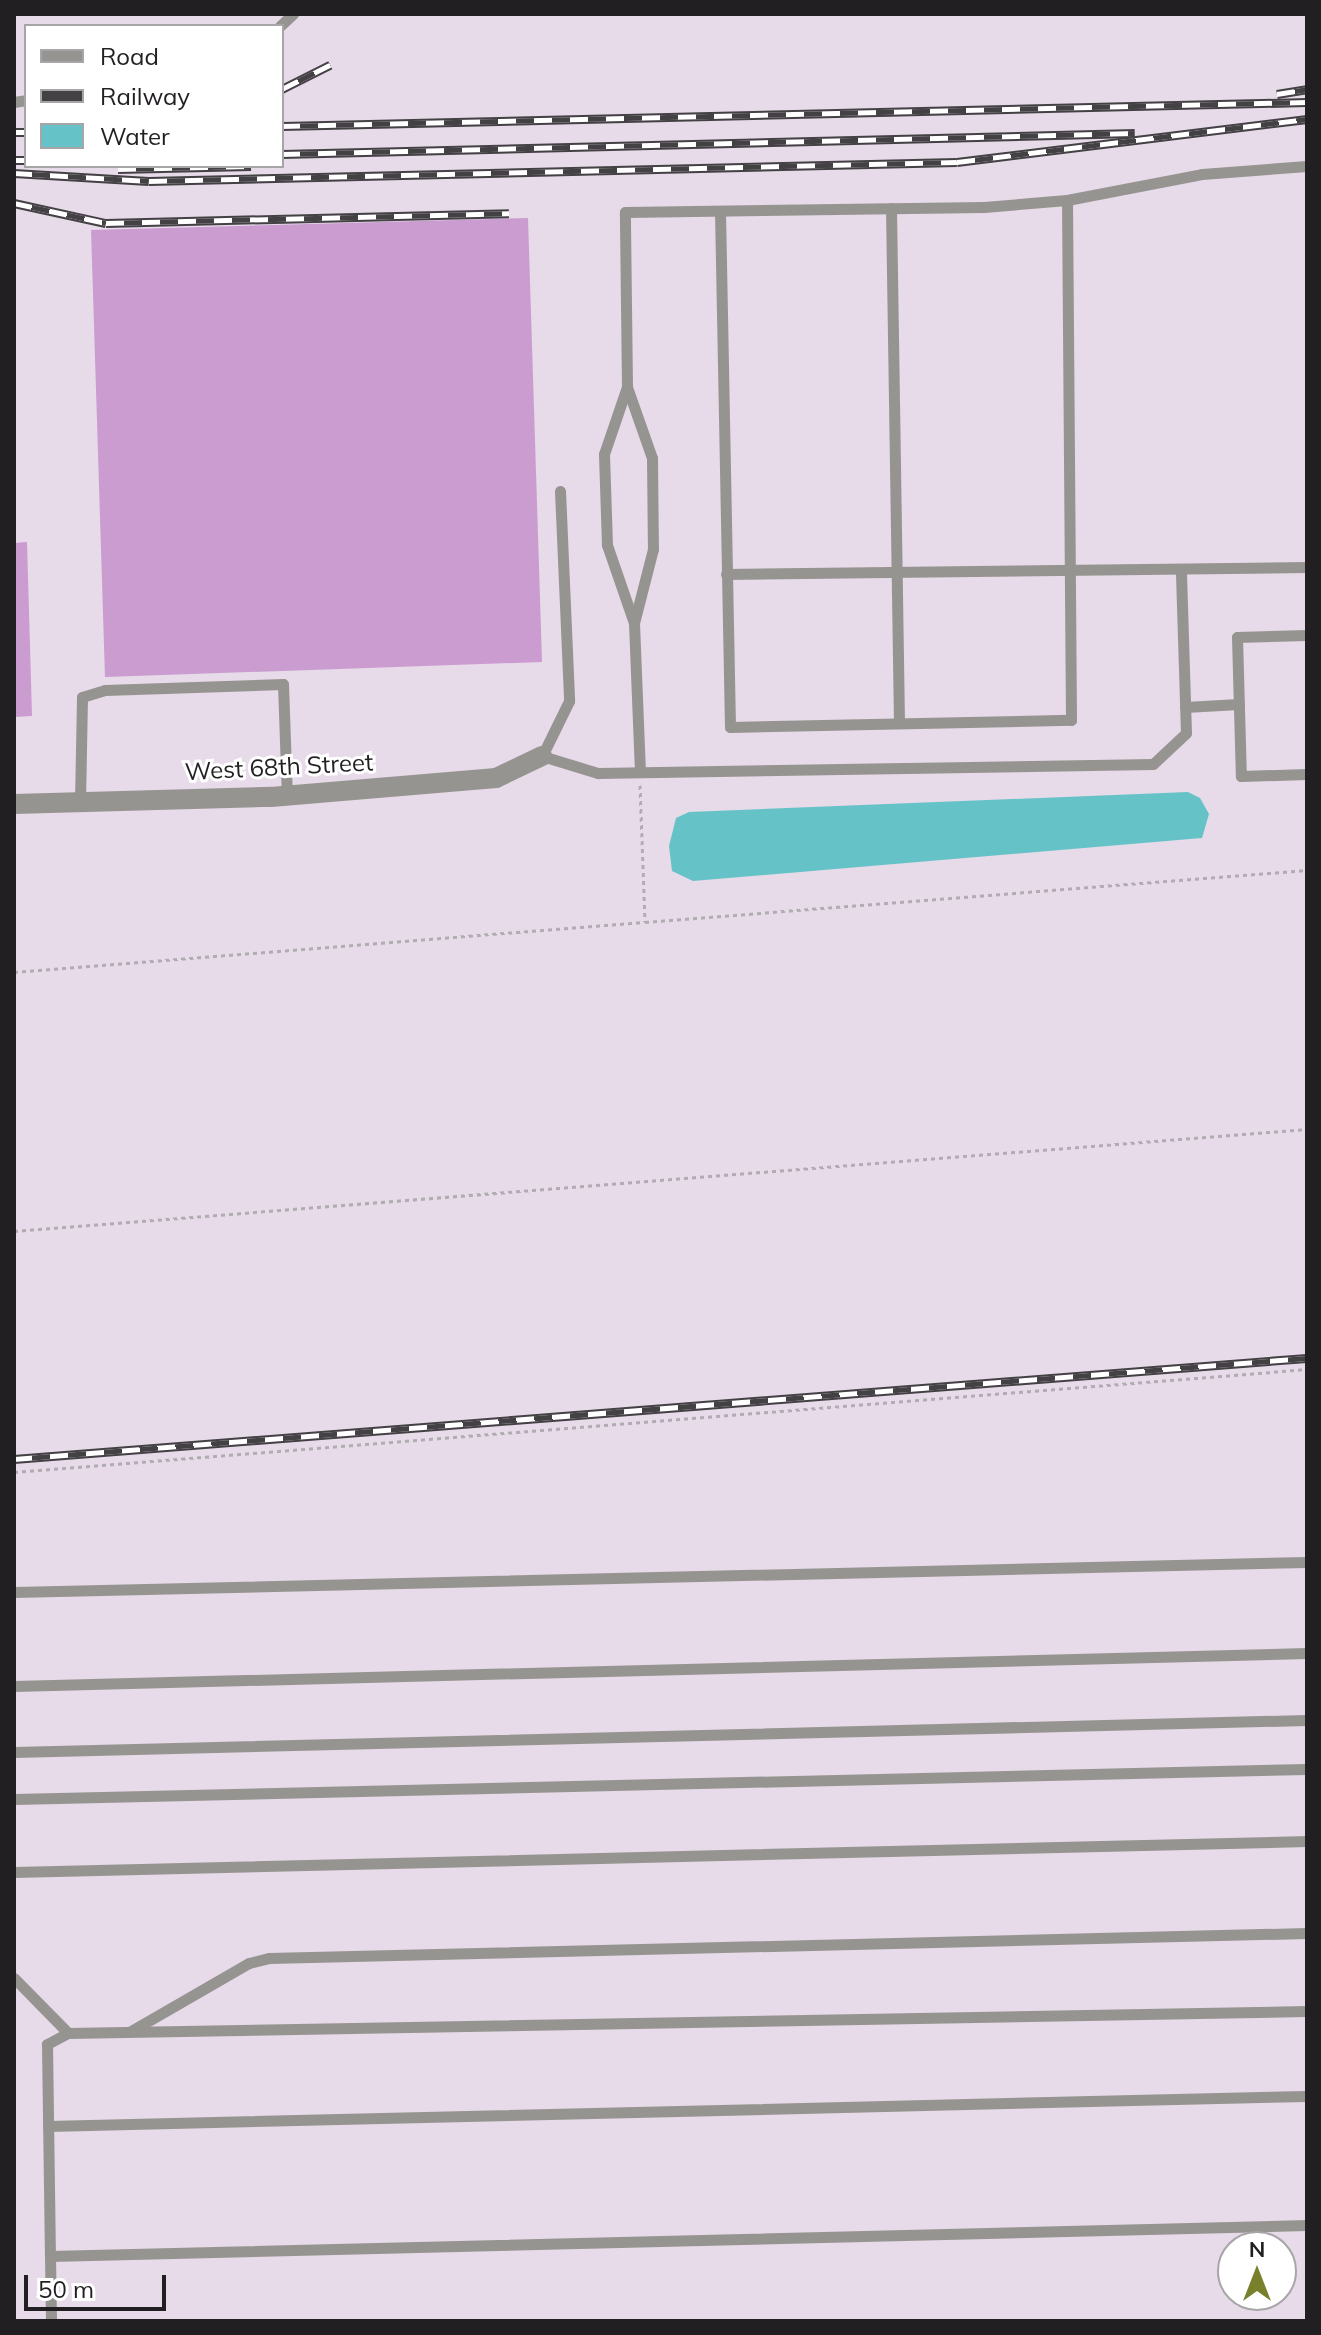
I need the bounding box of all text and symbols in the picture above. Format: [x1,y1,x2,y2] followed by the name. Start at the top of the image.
[24,24,284,168] legend
[100,41,159,71] text: Road
[100,81,190,111] text: Railway
[100,121,170,151] text: Water
[184,748,374,786] street label: West 68th Street
[1217,2231,1297,2311] north arrow
[1249,2235,1265,2263] text: N
[28,2259,170,2309] scale bar
[38,2274,94,2304] text: 50 m

